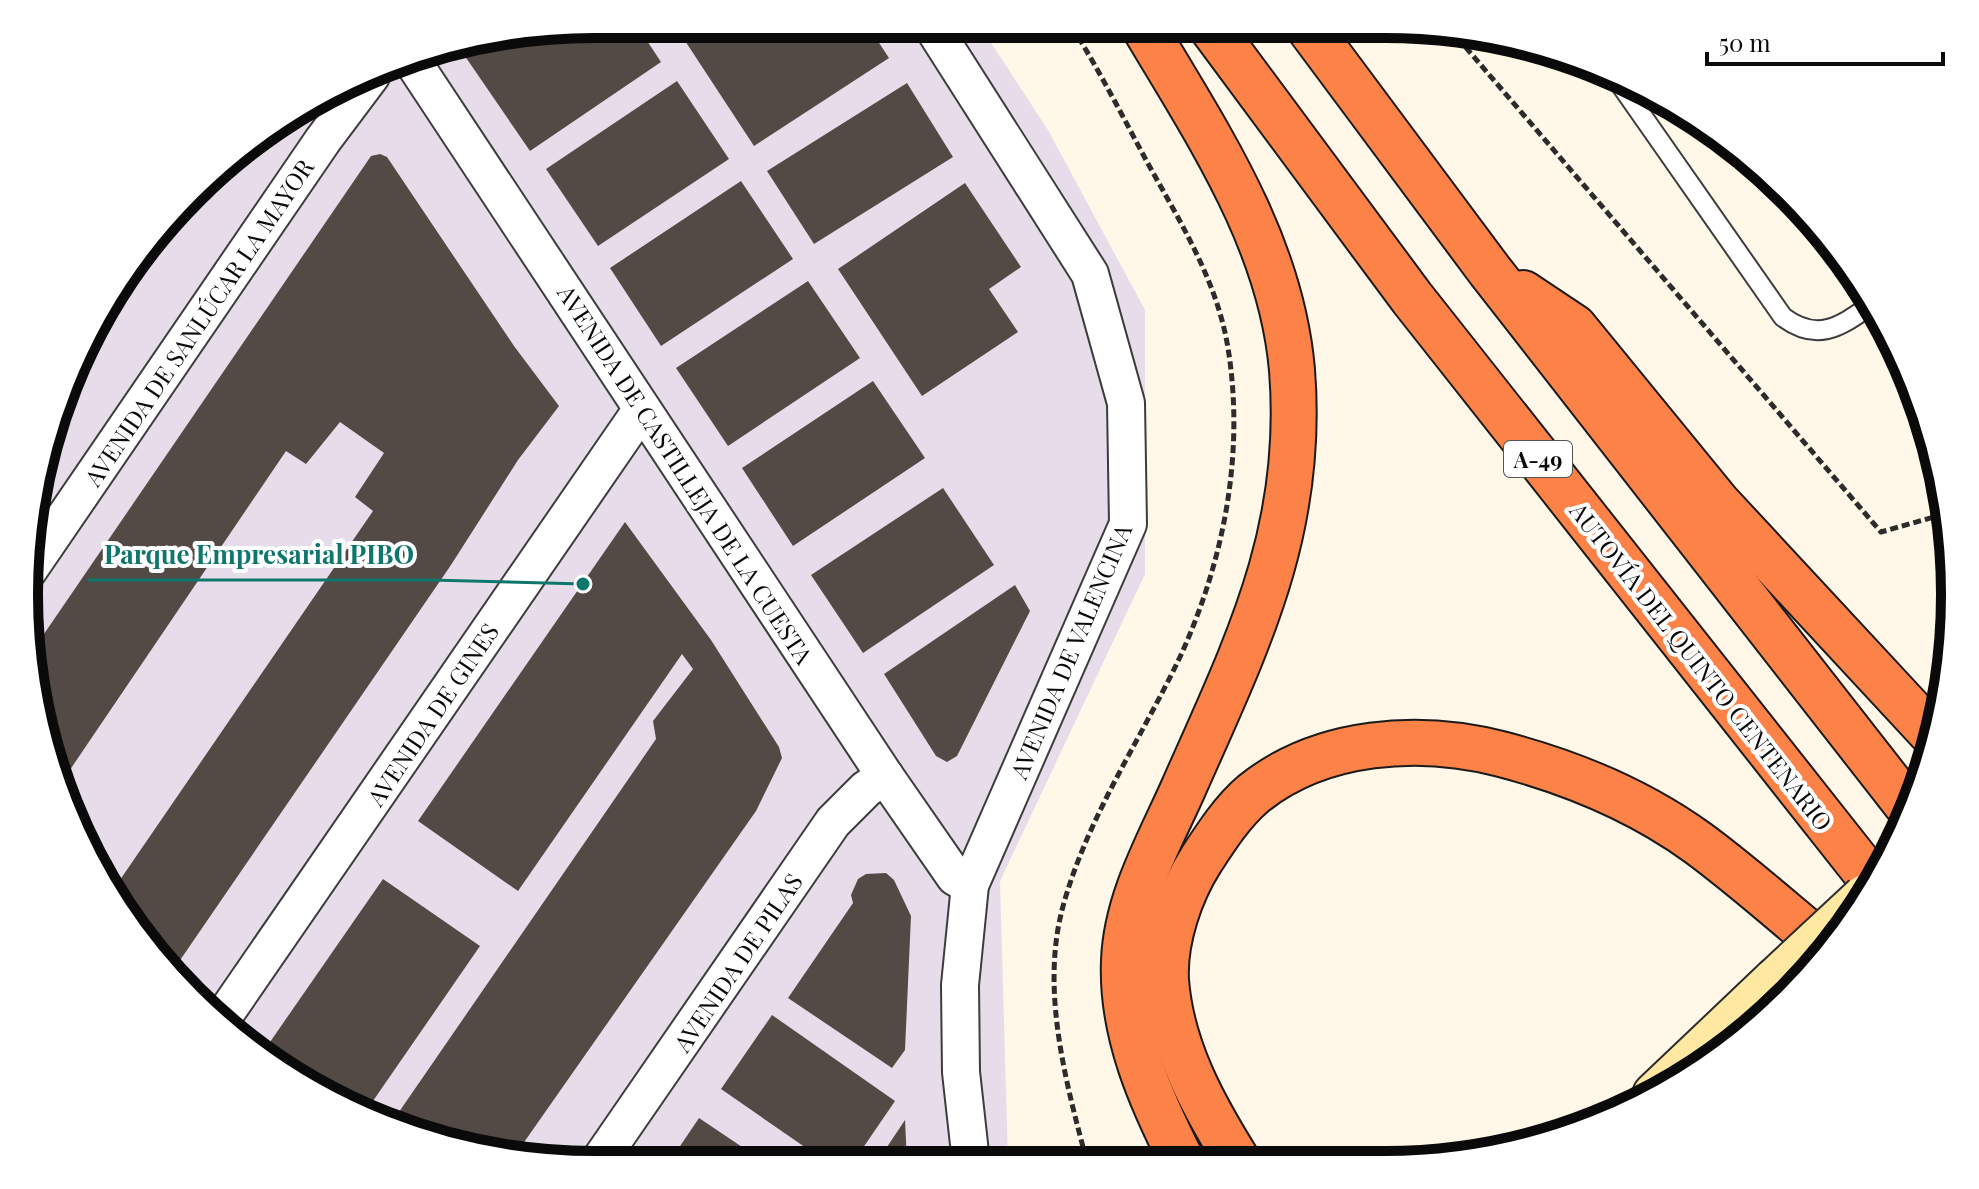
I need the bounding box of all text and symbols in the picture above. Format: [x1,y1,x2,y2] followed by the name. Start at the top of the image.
[1707,16,1943,66] scale bar
[1719,26,1771,58] text: 50 m
[76,152,320,493] street label: AVENIDA DE SANLÚCAR LA MAYOR
[551,277,821,670] street label: AVENIDA DE CASTILLEJA DE LA CUESTA
[1504,441,1572,477] road number: A-49
[1563,495,1840,837] street label: AUTOVÍA DEL QUINTO CENTENARIO
[1001,518,1139,784] street label: AVENIDA DE VALENCINA
[88,530,430,580] callout: Parque Empresarial PIBO
[104,536,414,571] text: Parque Empresarial PIBO
[358,616,505,812] street label: AVENIDA DE GINES
[665,867,809,1058] street label: AVENIDA DE PILAS

